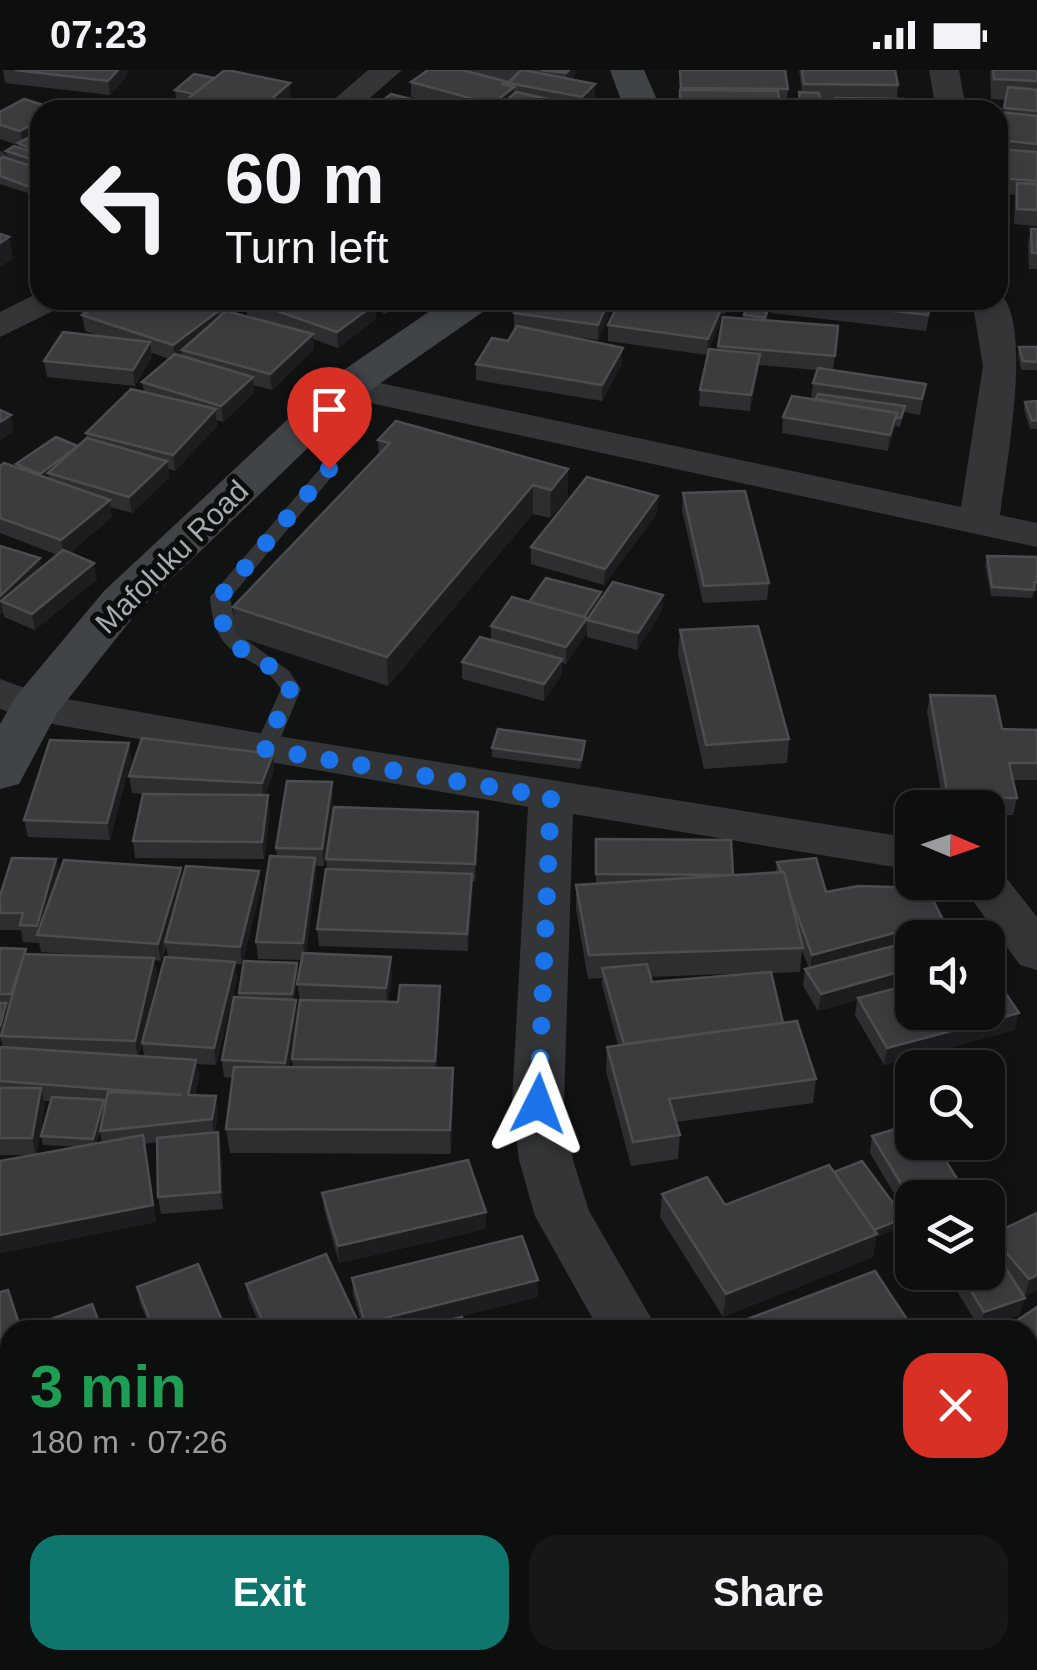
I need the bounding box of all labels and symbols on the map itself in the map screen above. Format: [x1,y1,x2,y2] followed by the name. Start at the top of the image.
[287,367,372,470] pin
[89,474,255,640] street label: Mafoluku Road
[895,790,1005,900] north arrow
[486,1052,590,1156] position arrow

